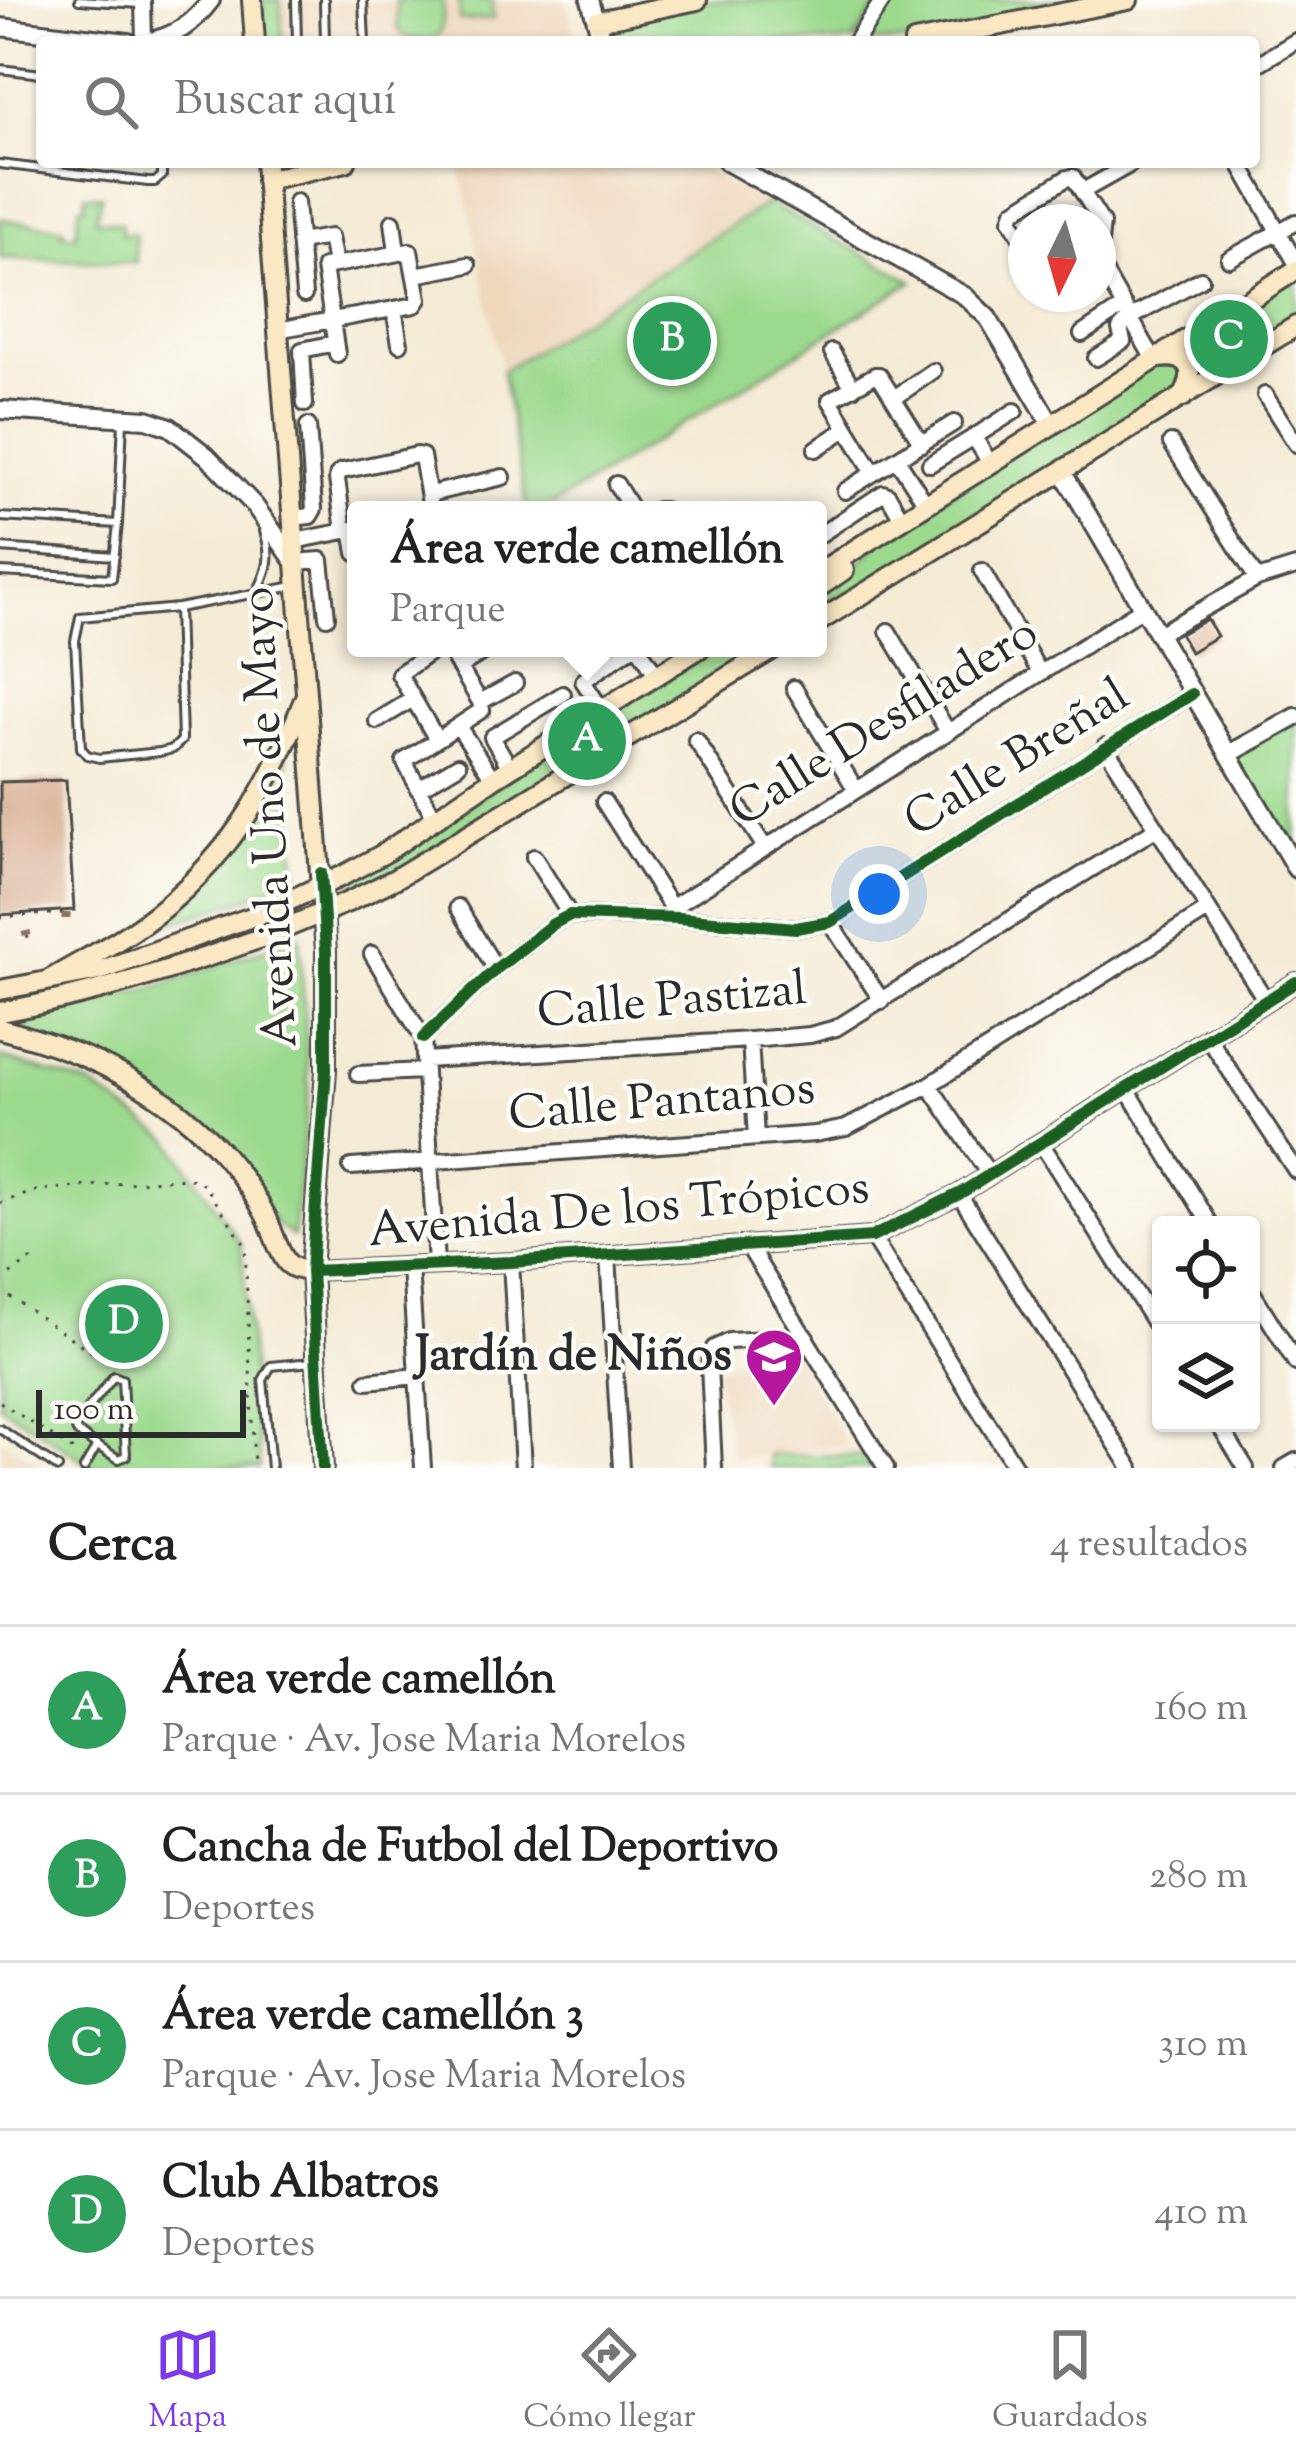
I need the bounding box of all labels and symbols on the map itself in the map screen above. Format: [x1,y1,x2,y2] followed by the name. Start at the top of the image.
[1008,204,1116,312] north arrow
[1190,294,1268,384] pin: C
[633,296,711,386] pin: B
[225,585,319,1049] street label: Avenida Uno de Mayo
[717,601,1053,847] street label: Calle Desfiladero
[892,664,1144,856] street label: Calle Breñal
[548,696,626,786] pin: A
[849,864,909,924] your location
[534,957,810,1049] street label: Calle Pastizal
[506,1056,818,1152] street label: Calle Pantanos
[366,1156,872,1268] street label: Avenida De los Trópicos
[85,1279,163,1369] pin: D
[412,1323,732,1392] place label: Jardín de Niños
[743,1326,805,1408] school or university icon: Jardín de Niños
[36,1384,246,1437] scale bar

